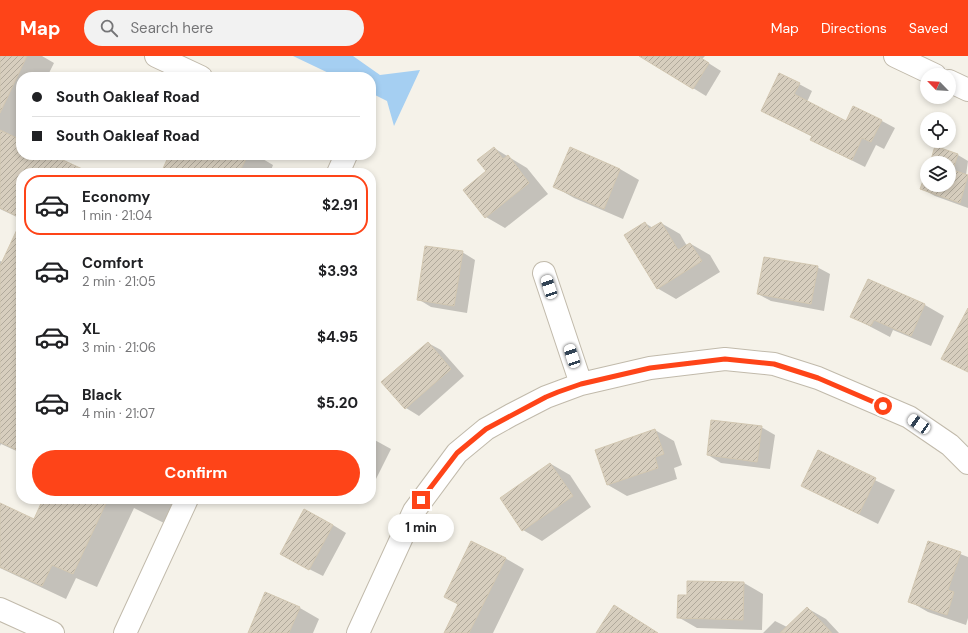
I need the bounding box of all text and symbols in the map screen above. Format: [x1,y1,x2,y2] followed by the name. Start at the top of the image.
[84,10,364,46] search box
[20,16,60,41] text: Map
[98,17,120,39] icon: search
[130,18,213,38] text: Search here
[771,19,799,37] text: Map
[821,19,887,37] text: Directions
[909,19,948,37] text: Saved
[920,68,956,104] north arrow
[920,68,956,192] map controls
[56,87,200,107] text: South Oakleaf Road
[920,112,956,148] button: locate
[56,126,200,146] text: South Oakleaf Road
[920,156,956,192] button: layers
[34,187,70,223] icon: car
[82,187,150,207] text: Economy
[322,195,358,215] text: $2.91
[82,207,152,224] text: 1 min · 21:04
[34,253,70,289] icon: car
[82,253,143,273] text: Comfort
[318,261,358,281] text: $3.93
[82,273,156,290] text: 2 min · 21:05
[540,274,558,300] car
[34,319,70,355] icon: car
[82,319,100,339] text: XL
[317,327,358,347] text: $4.95
[82,339,156,356] text: 3 min · 21:06
[563,343,581,369] car
[34,385,70,421] icon: car
[82,385,122,405] text: Black
[317,393,358,413] text: $5.20
[874,397,892,415] route start
[82,405,155,422] text: 4 min · 21:07
[906,412,932,436] car
[32,450,360,496] button: Confirm
[412,491,430,509] route end
[388,514,454,542] callout: 1 min
[405,519,437,536] text: 1 min

